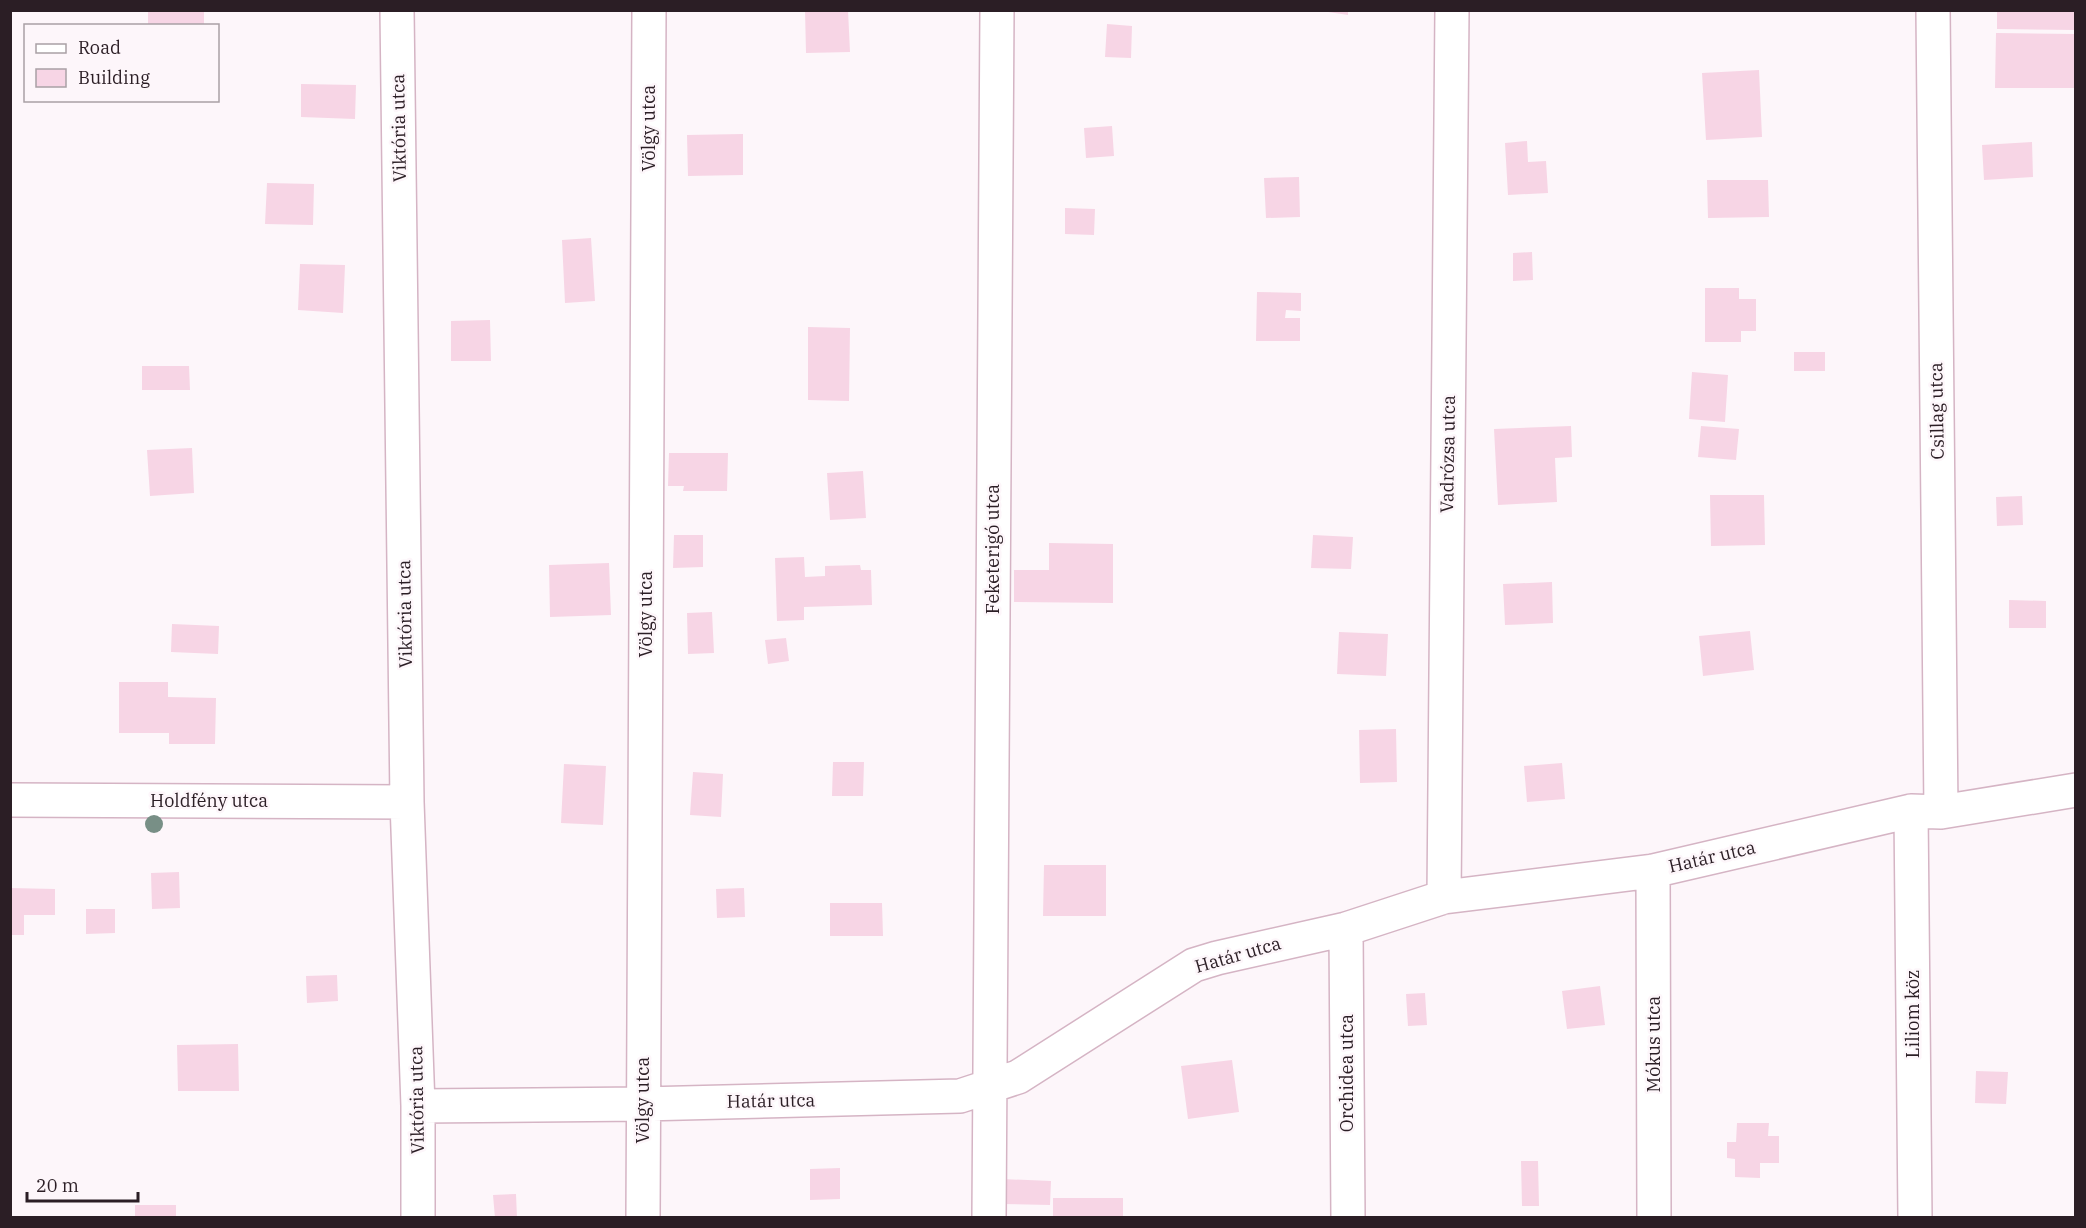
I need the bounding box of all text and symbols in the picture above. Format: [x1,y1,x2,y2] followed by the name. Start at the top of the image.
[24,24,219,102] legend
[78,36,121,59] text: Road
[78,66,150,89] text: Building
[386,73,411,182] street label: Viktória utca
[637,84,660,171] street label: Völgy utca
[1924,362,1949,460] street label: Csillag utca
[1435,395,1460,513] street label: Vadrózsa utca
[981,484,1004,614] street label: Feketerigó utca
[392,559,417,668] street label: Viktória utca
[634,570,657,657] street label: Völgy utca
[150,789,268,812] street label: Holdfény utca
[1666,835,1758,878] street label: Határ utca
[1192,931,1284,978] street label: Határ utca
[1901,970,1924,1058] street label: Liliom köz
[1642,995,1665,1092] street label: Mókus utca
[1335,1014,1358,1132] street label: Orchidea utca
[404,1045,429,1154] street label: Viktória utca
[631,1056,654,1143] street label: Völgy utca
[726,1088,816,1113] street label: Határ utca
[27,1165,138,1203] scale bar
[36,1174,79,1197] text: 20 m

